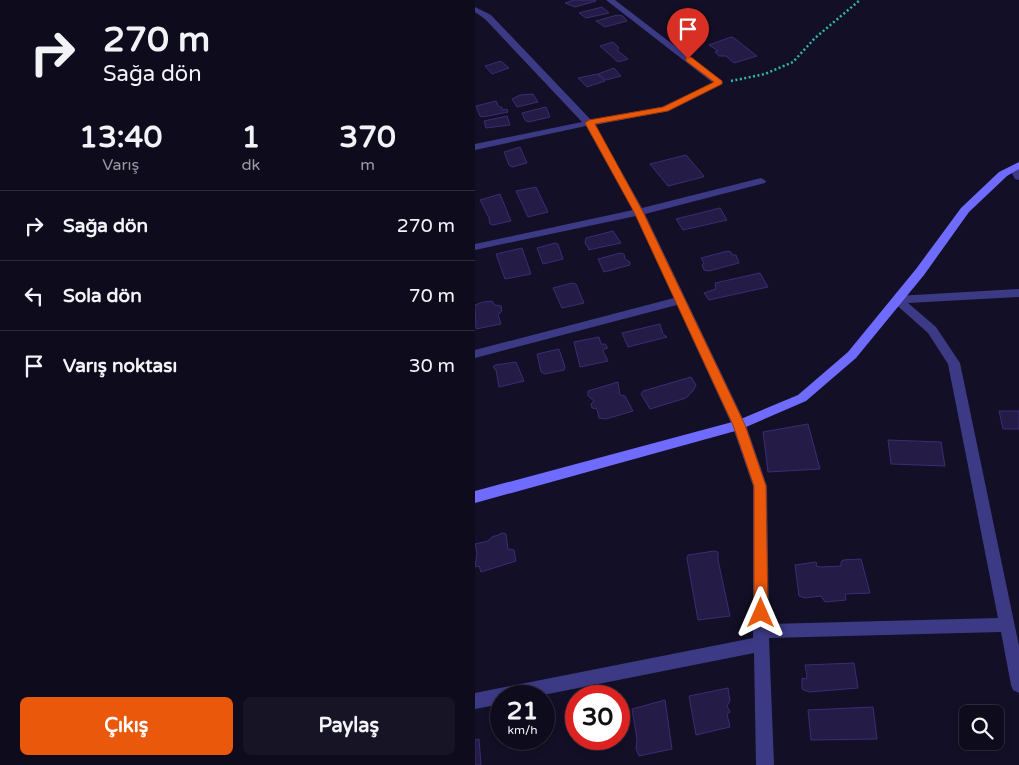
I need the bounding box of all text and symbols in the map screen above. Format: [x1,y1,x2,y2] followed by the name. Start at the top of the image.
[667,8,709,59] pin
[674,15,702,43] icon: arrive
[103,19,210,61] text: 270 m
[20,20,85,85] icon: right
[103,61,202,87] text: Sağa dön
[79,119,162,156] text: 13:40
[241,119,260,156] text: 1
[339,119,396,156] text: 370
[102,155,139,175] text: Varış
[241,155,260,175] text: dk
[360,155,375,175] text: m
[20,212,48,240] icon: right
[63,215,148,237] text: Sağa dön
[397,215,455,237] text: 270 m
[20,282,48,310] icon: left
[63,285,142,307] text: Sola dön
[409,285,455,307] text: 70 m
[20,352,48,380] icon: arrive
[63,355,177,377] text: Varış noktası
[409,355,455,377] text: 30 m
[734,586,786,638] position arrow
[565,685,630,750] speed limit sign: 30
[507,696,538,726] text: 21
[20,697,233,755] button: Çıkış
[243,697,455,755] button: Paylaş
[959,705,1004,750] map controls
[959,705,1004,750] button: search
[507,723,538,737] text: km/h

